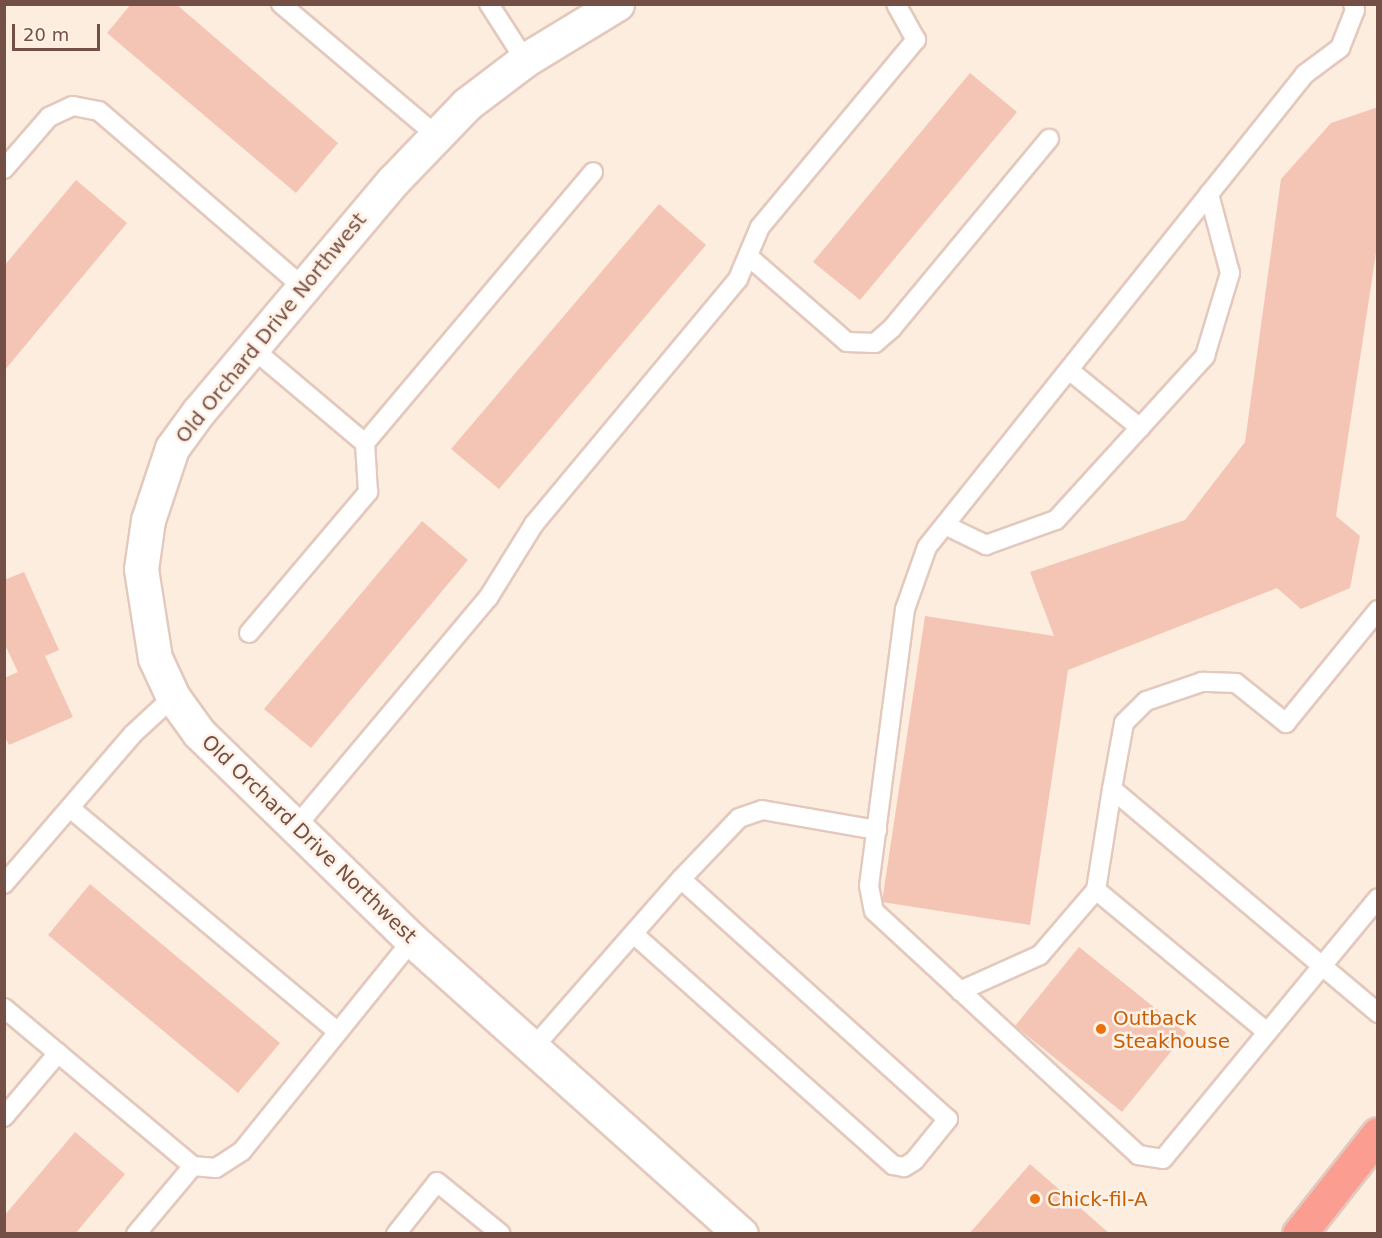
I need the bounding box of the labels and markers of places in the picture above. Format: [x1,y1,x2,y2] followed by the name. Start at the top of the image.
[1113,1006,1230,1053] place label: Outback Steakhouse
[1094,1022,1108,1036] marker: Outback Steakhouse
[1047,1187,1148,1211] place label: Chick-fil-A
[1028,1192,1042,1206] marker: Chick-fil-A

